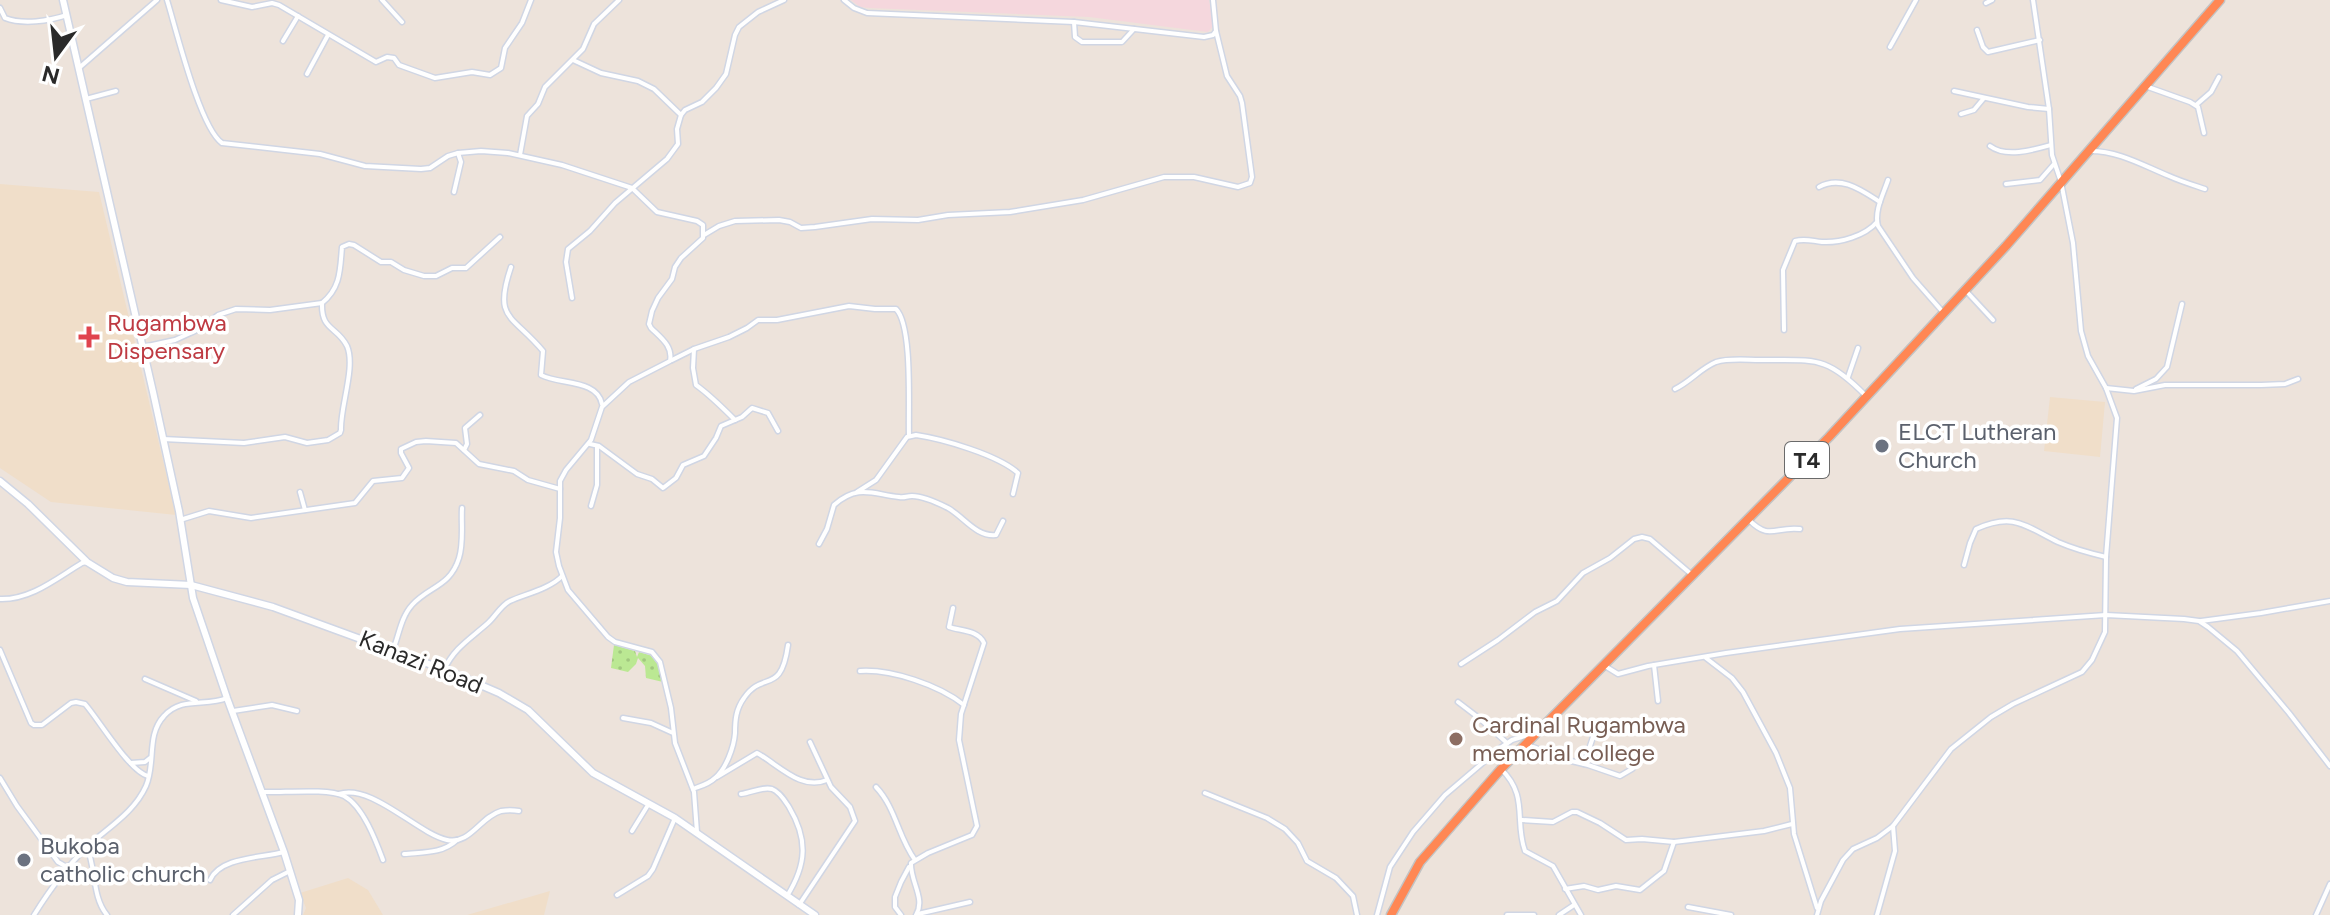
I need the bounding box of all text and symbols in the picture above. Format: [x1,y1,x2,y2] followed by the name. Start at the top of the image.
[16,16,96,96] north arrow
[39,60,63,90] text: N
[107,308,227,365] place label: Rugambwa Dispensary
[78,326,100,348] marker: Rugambwa Dispensary
[1898,417,2056,474] place label: ELCT Lutheran Church
[1873,437,1891,455] marker: ELCT Lutheran Church
[1785,442,1829,478] road number: T4
[355,624,487,699] street label: Kanazi Road
[1472,710,1686,767] place label: Cardinal Rugambwa memorial college
[1447,730,1465,748] marker: Cardinal Rugambwa memorial college
[40,831,206,888] place label: Bukoba catholic church
[15,851,33,869] marker: Bukoba catholic church

